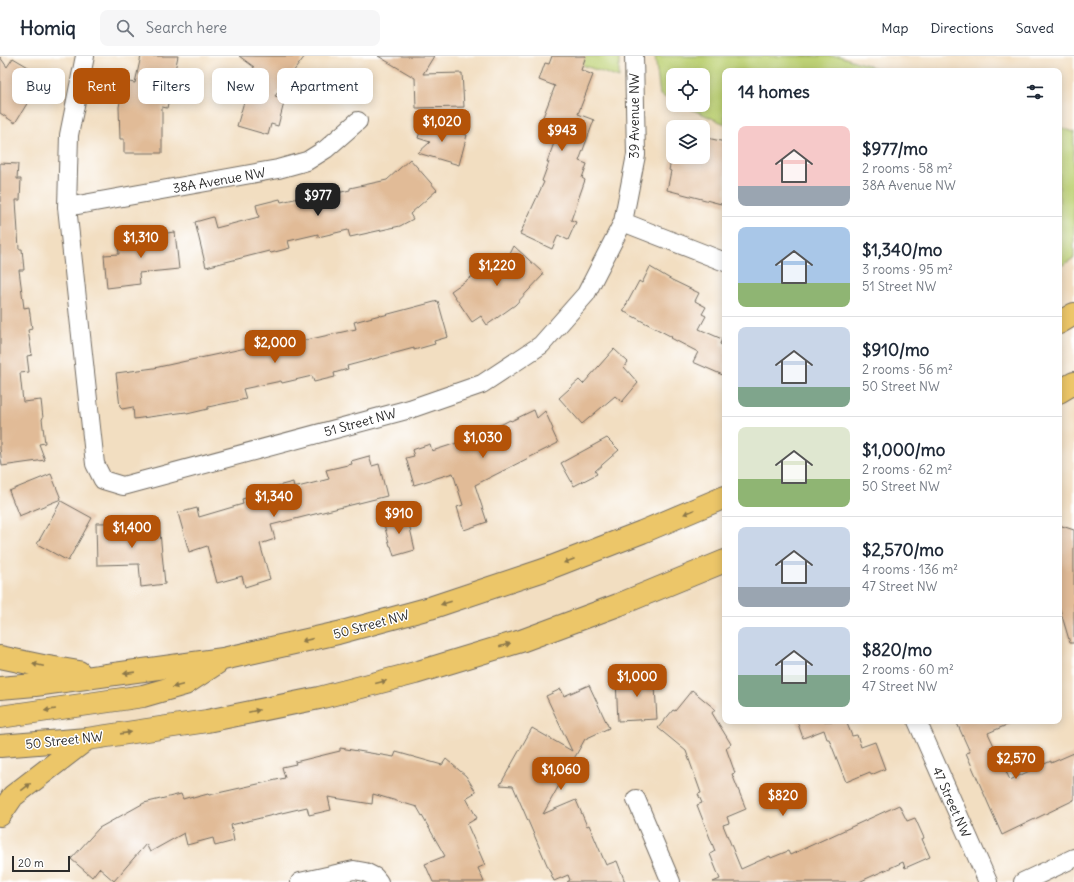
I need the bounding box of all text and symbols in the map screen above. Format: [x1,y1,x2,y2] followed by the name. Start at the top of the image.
[100,10,380,46] search box
[20,16,76,40] text: Homiq
[114,17,136,39] icon: search
[146,18,227,37] text: Search here
[881,19,908,37] text: Map
[930,19,994,37] text: Directions
[1016,19,1054,37] text: Saved
[12,68,65,104] chip: Buy
[73,68,130,104] chip: Rent
[138,68,204,104] chip: Filters
[212,68,269,104] chip: New
[277,68,373,104] chip: Apartment
[666,68,710,164] map controls
[666,68,710,112] button: locate
[626,73,643,159] street label: 39 Avenue NW
[738,81,810,103] text: 14 homes
[1024,81,1046,103] icon: filters
[409,109,475,143] pin: $1,020
[422,113,462,130] text: $1,020
[538,118,586,152] pin: $943
[666,120,710,164] button: layers
[547,122,577,139] text: $943
[862,138,928,160] text: $977/mo
[770,142,818,190] icon: home
[862,160,953,177] text: 2 rooms · 58 m²
[171,164,267,197] street label: 38A Avenue NW
[862,177,956,194] text: 38A Avenue NW
[294,183,342,217] pin: $977
[304,187,332,204] text: $977
[108,225,174,259] pin: $1,310
[123,229,159,246] text: $1,310
[862,239,942,261] text: $1,340/mo
[770,243,818,291] icon: home
[464,253,530,287] pin: $1,220
[478,257,516,274] text: $1,220
[862,261,953,278] text: 3 rooms · 95 m²
[862,278,936,295] text: 51 Street NW
[242,330,308,364] pin: $2,000
[254,334,296,351] text: $2,000
[862,339,929,361] text: $910/mo
[770,343,818,391] icon: home
[862,361,953,378] text: 2 rooms · 56 m²
[862,378,940,395] text: 50 Street NW
[322,405,398,440] street label: 51 Street NW
[450,425,516,459] pin: $1,030
[463,429,503,446] text: $1,030
[862,439,945,461] text: $1,000/mo
[770,443,818,491] icon: home
[862,461,952,478] text: 2 rooms · 62 m²
[862,478,940,495] text: 50 Street NW
[241,484,307,518] pin: $1,340
[255,488,293,505] text: $1,340
[375,501,423,535] pin: $910
[385,505,413,522] text: $910
[684,509,695,515] one-way arrow
[99,515,165,549] pin: $1,400
[112,519,152,536] text: $1,400
[862,539,944,561] text: $2,570/mo
[770,543,818,591] icon: home
[562,558,574,564] one-way arrow
[862,561,958,578] text: 4 rooms · 136 m²
[862,578,937,595] text: 47 Street NW
[439,600,451,606] one-way arrow
[331,606,411,643] street label: 50 Street NW
[300,637,313,643] one-way arrow
[862,639,932,661] text: $820/mo
[500,642,512,648] one-way arrow
[770,643,818,691] icon: home
[862,661,954,678] text: 2 rooms · 60 m²
[32,662,44,668] one-way arrow
[604,664,670,698] pin: $1,000
[617,668,657,685] text: $1,000
[123,670,135,676] one-way arrow
[862,678,937,695] text: 47 Street NW
[375,679,387,685] one-way arrow
[172,683,184,689] one-way arrow
[44,707,56,713] one-way arrow
[248,708,260,714] one-way arrow
[25,728,104,753] street label: 50 Street NW
[120,730,132,736] one-way arrow
[983,746,1049,780] pin: $2,570
[996,750,1036,767] text: $2,570
[528,757,594,791] pin: $1,060
[541,761,581,778] text: $1,060
[928,764,975,840] street label: 47 Street NW
[20,782,31,791] one-way arrow
[759,783,807,817] pin: $820
[768,787,798,804] text: $820
[12,854,70,873] scale bar
[18,856,44,870] text: 20 m

